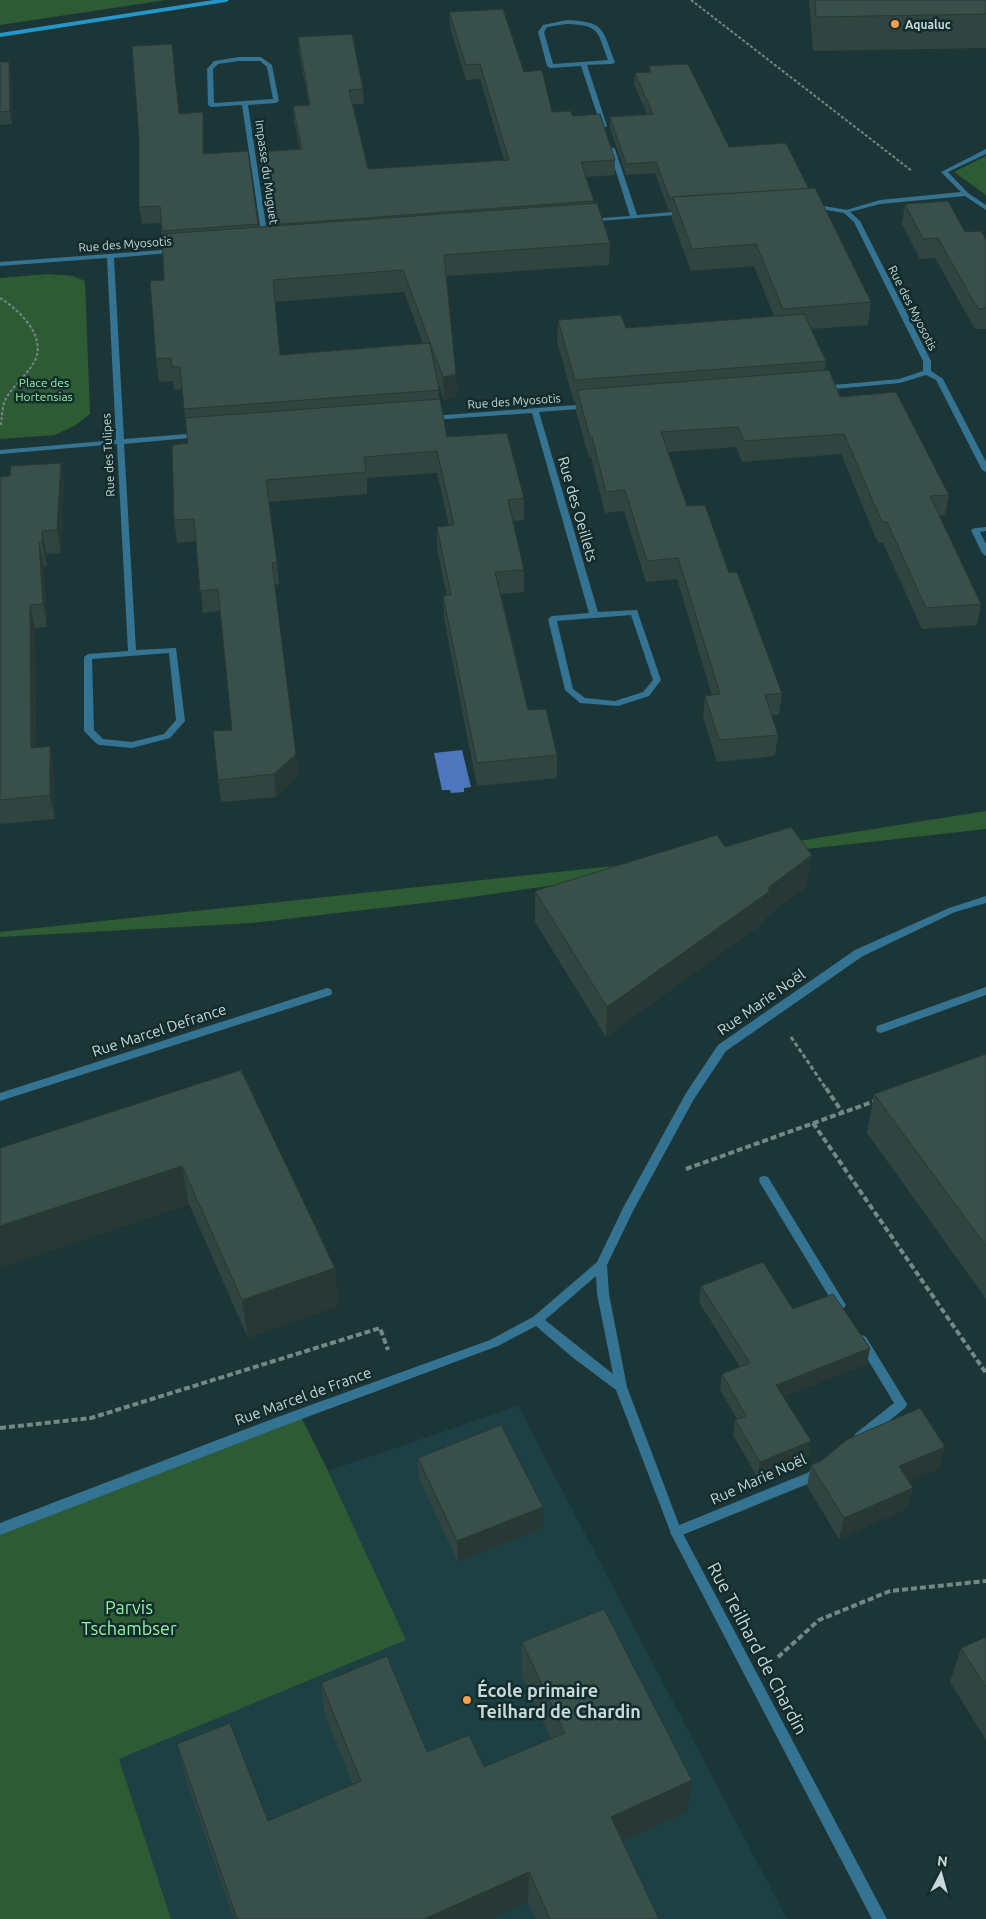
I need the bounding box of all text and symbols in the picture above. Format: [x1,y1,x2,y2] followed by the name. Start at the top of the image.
[889,18,901,30] marker: Aqualuc
[905,18,951,31] place label: Aqualuc
[253,119,281,225] street label: Impasse du Muguet
[78,234,172,254] street label: Rue des Myosotis
[886,263,940,353] street label: Rue des Myosotis
[15,376,73,403] park label: Place des Hortensias
[467,391,561,411] street label: Rue des Myosotis
[99,413,117,497] street label: Rue des Tulipes
[555,454,601,564] street label: Rue des Oeillets
[714,965,808,1039] street label: Rue Marie Noël
[90,1000,228,1060] street label: Rue Marcel Defrance
[232,1363,374,1429] street label: Rue Marcel de France
[707,1450,809,1508] street label: Rue Marie Noël
[704,1559,812,1737] street label: Rue Teilhard de Chardin
[81,1597,177,1638] park label: Parvis Tschambser
[477,1679,641,1721] place label: École primaire Teilhard de Chardin
[461,1694,473,1706] marker: École primaire Teilhard de Chardin
[916,1849,966,1899] north arrow
[936,1853,948,1870] text: N

